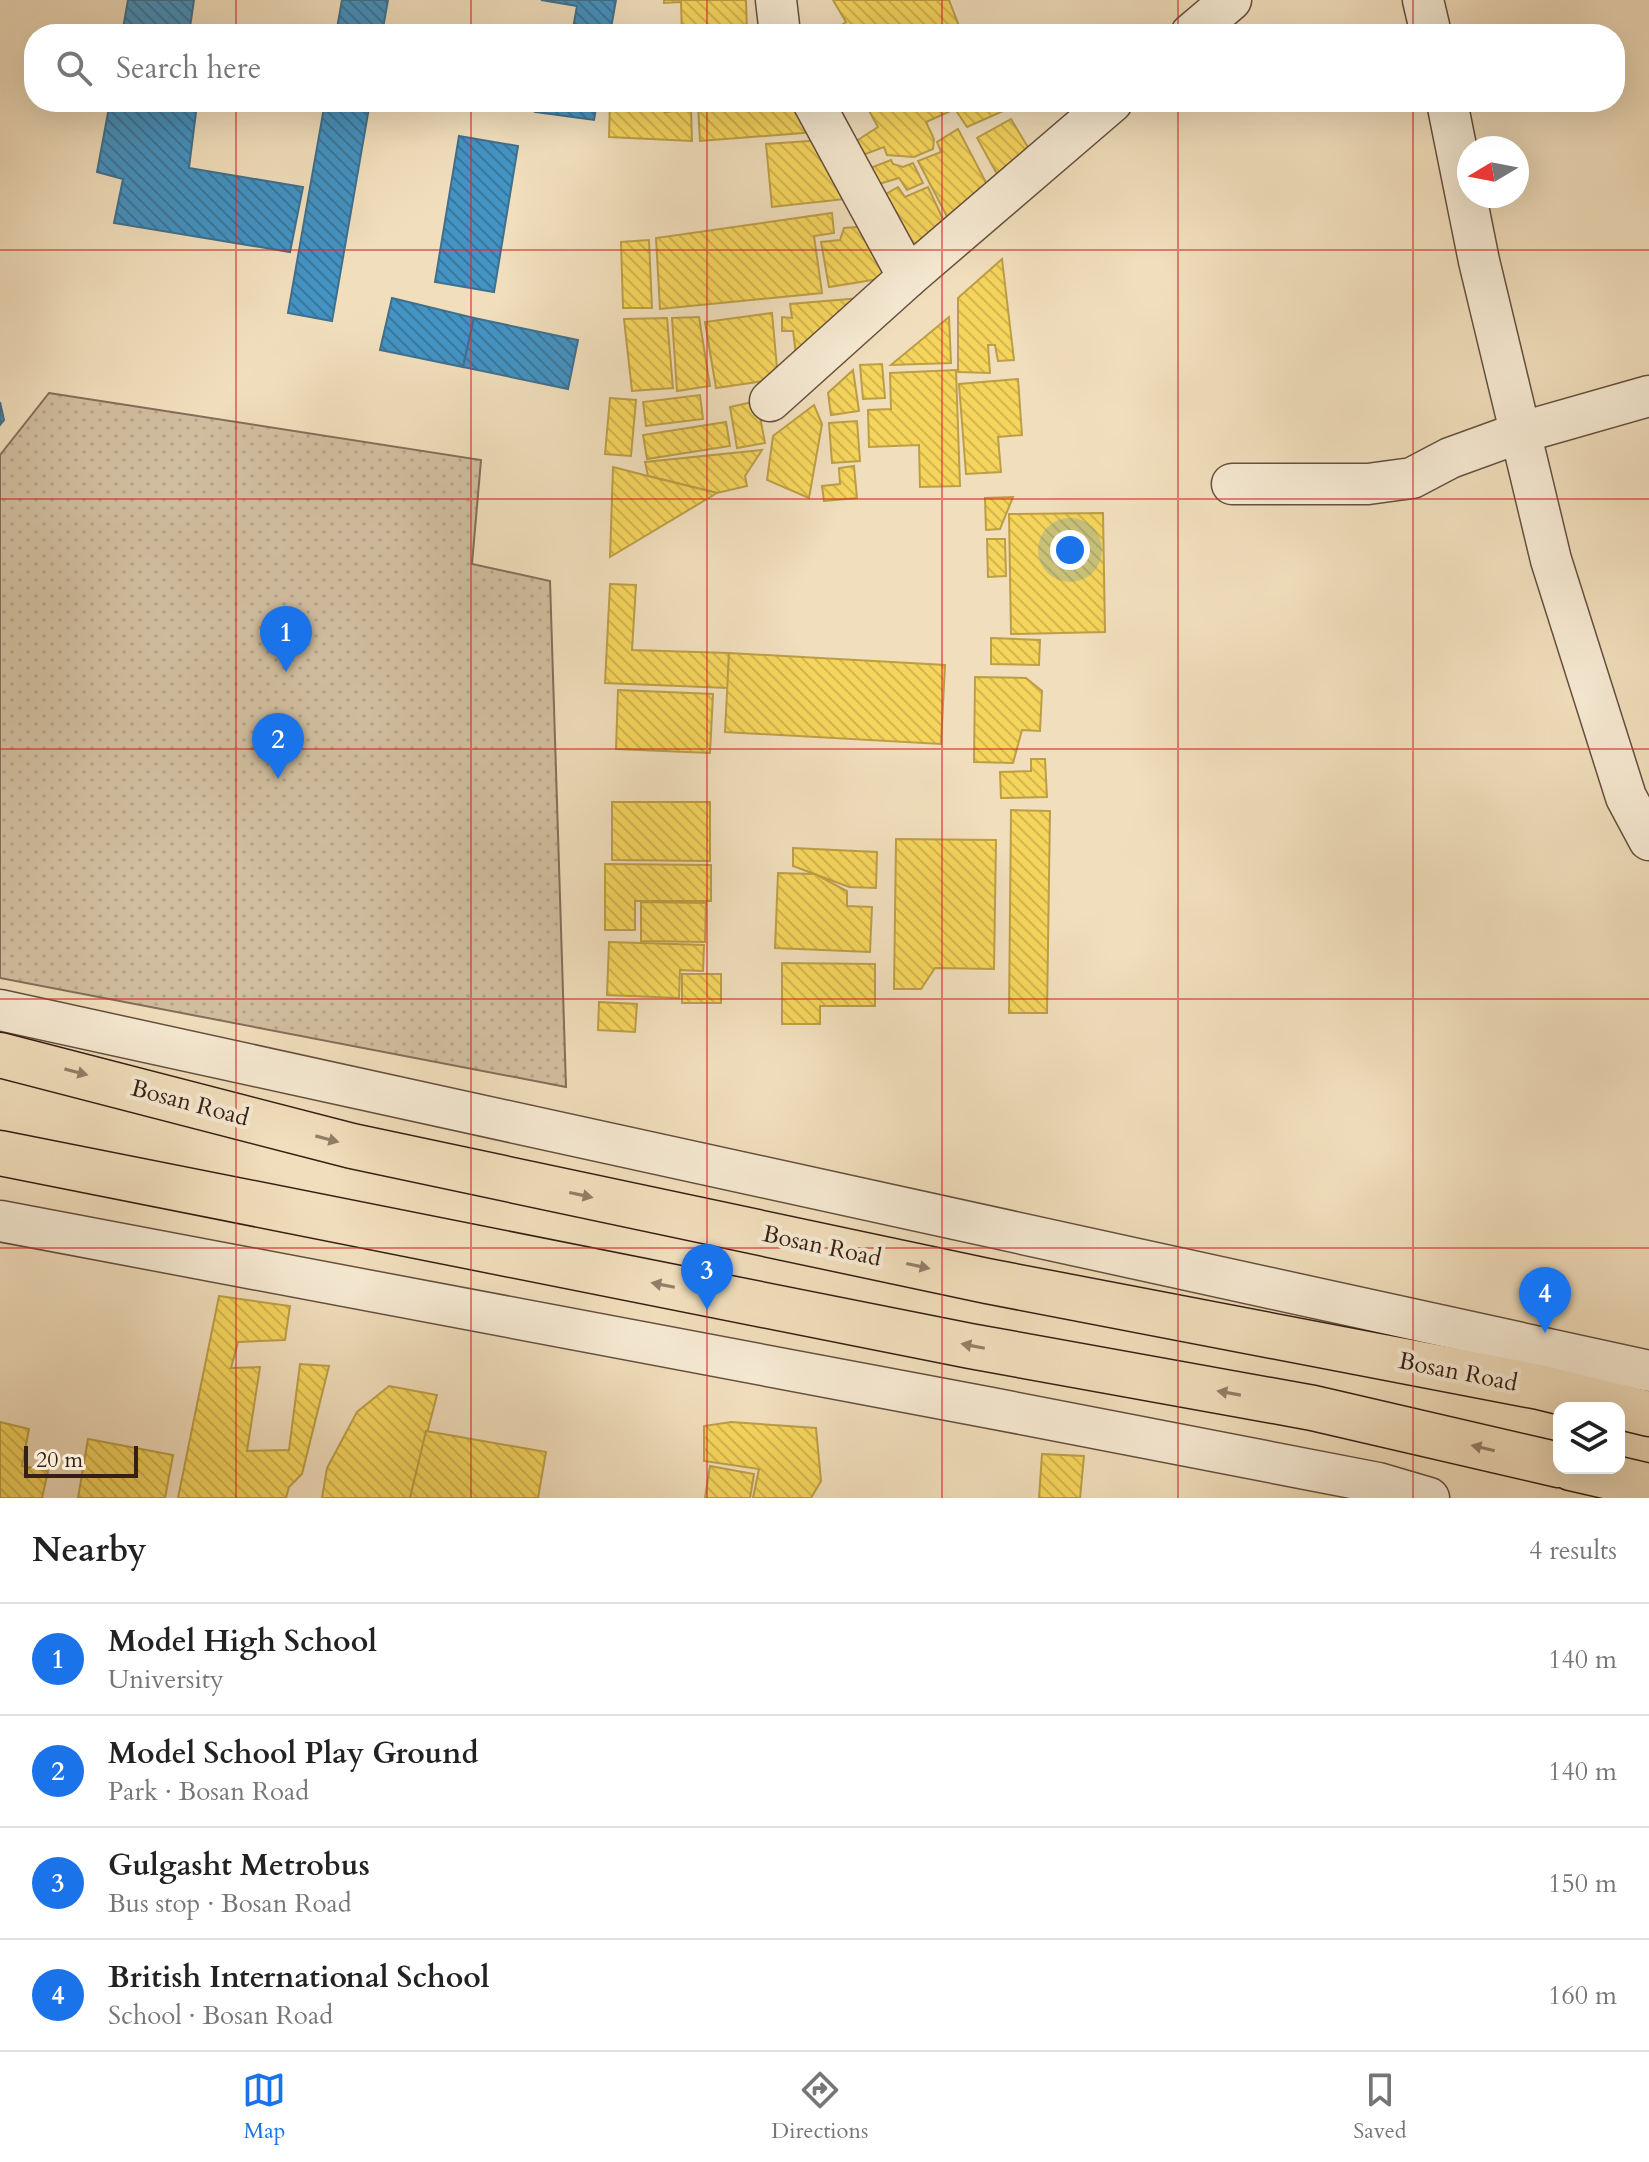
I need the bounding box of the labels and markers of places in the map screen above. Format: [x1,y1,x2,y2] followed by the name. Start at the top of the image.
[260,606,312,672] pin: 1
[252,713,304,779] pin: 2
[681,1244,733,1310] pin: 3
[1519,1267,1571,1333] pin: 4

